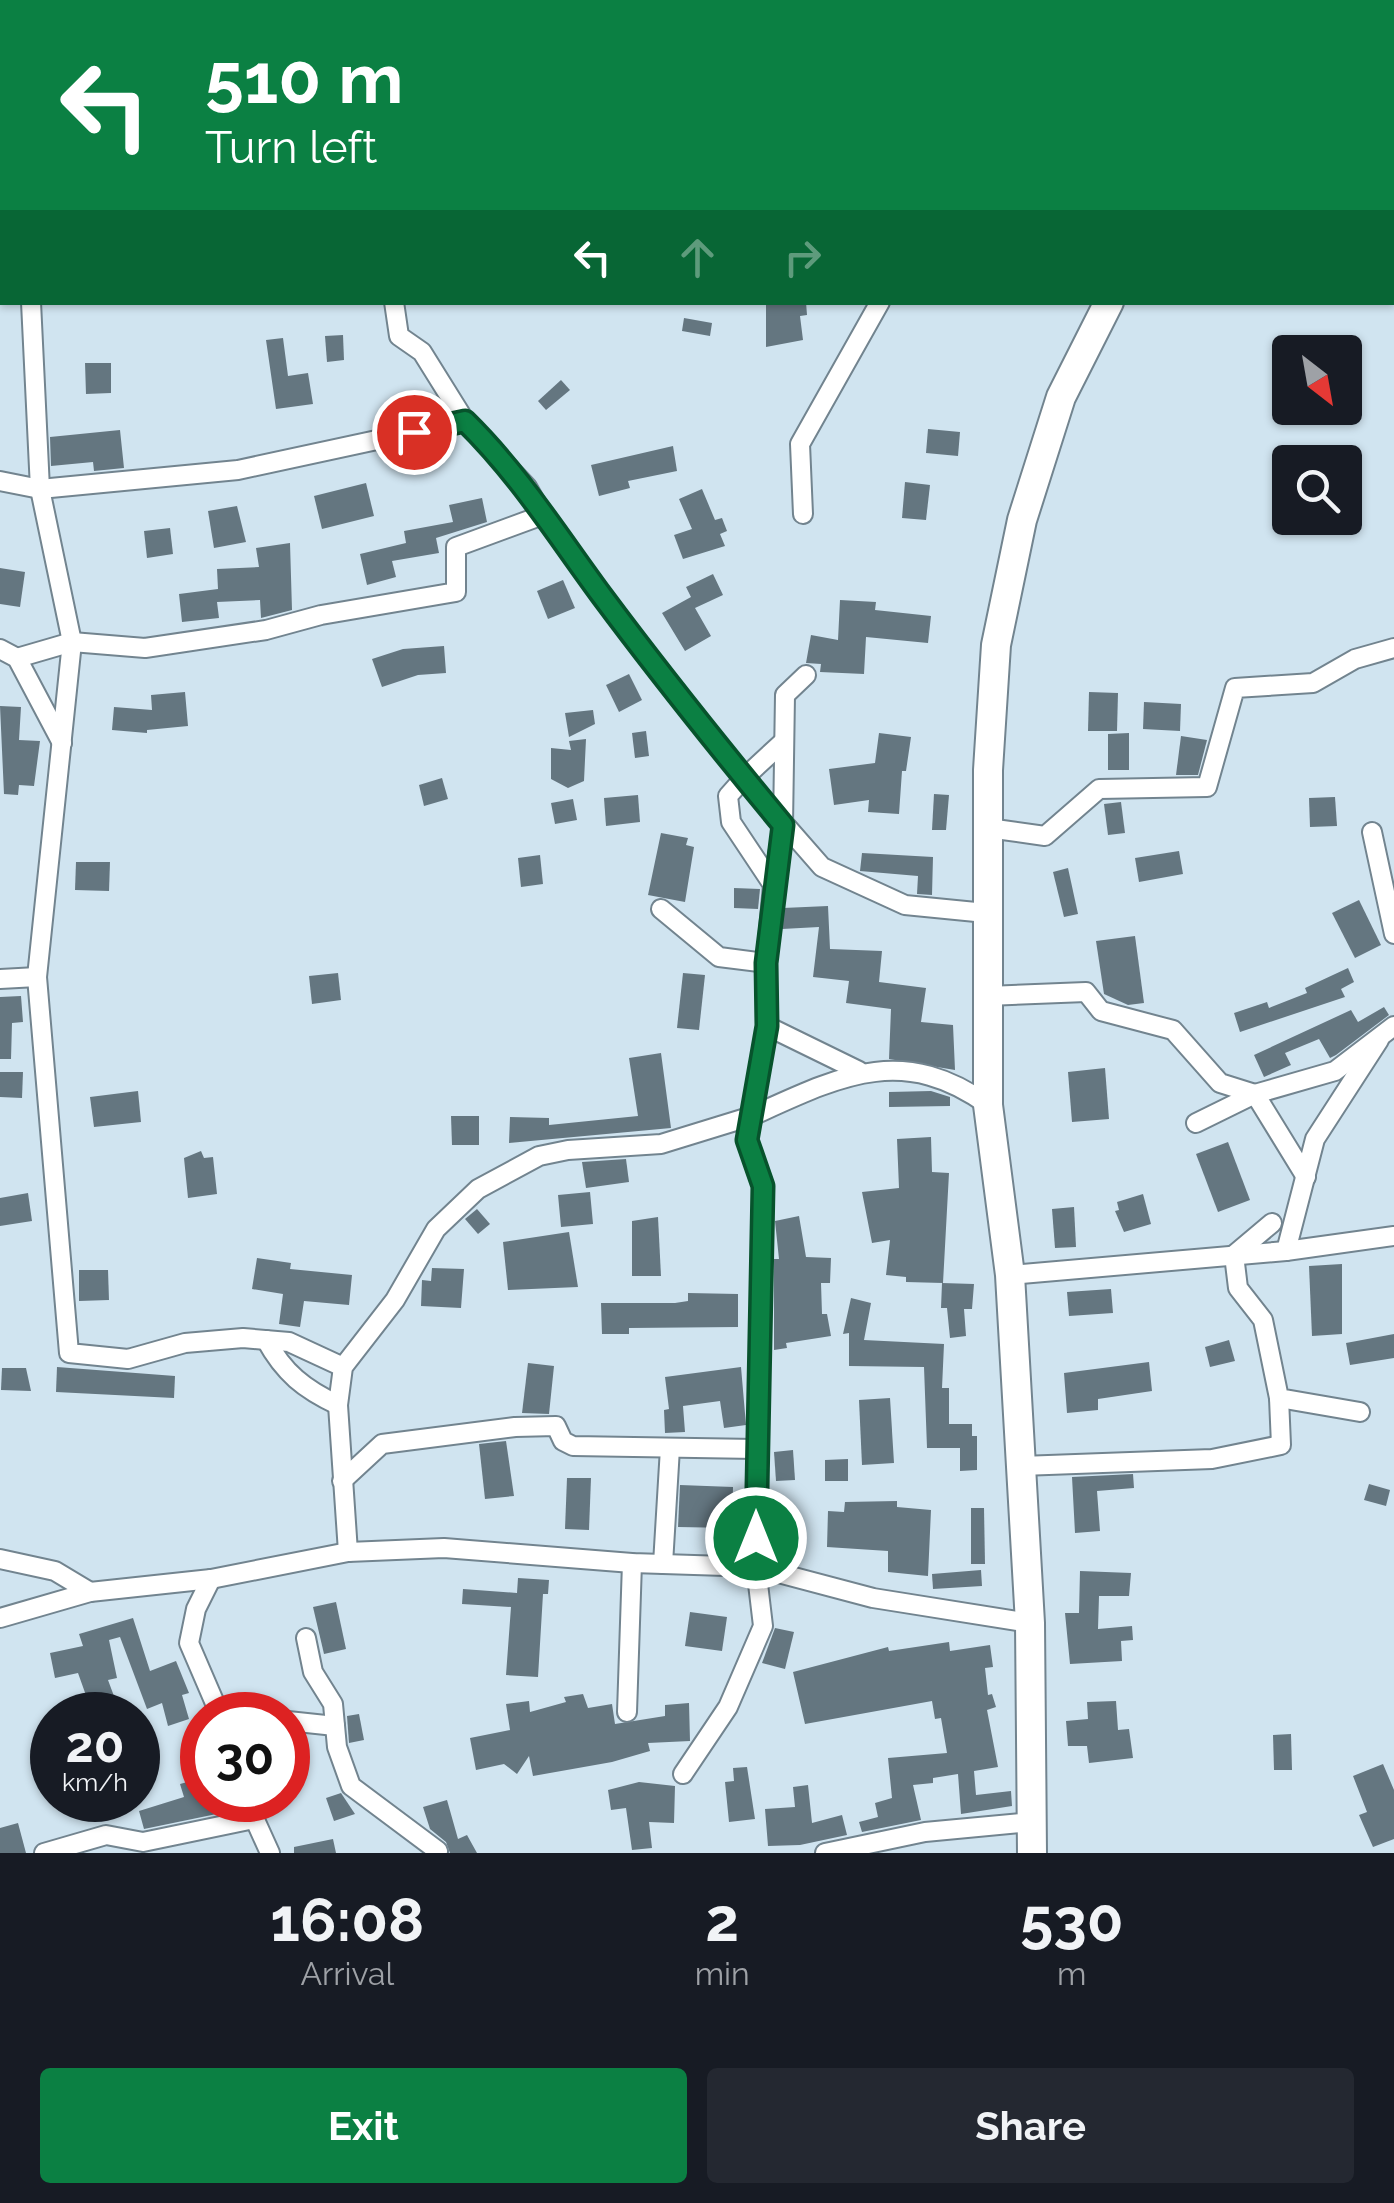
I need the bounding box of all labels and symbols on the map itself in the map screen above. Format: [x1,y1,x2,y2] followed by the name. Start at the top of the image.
[1272,335,1362,425] north arrow
[372,390,457,475] pin
[704,1486,808,1590] position arrow
[180,1692,310,1822] speed limit sign: 30

